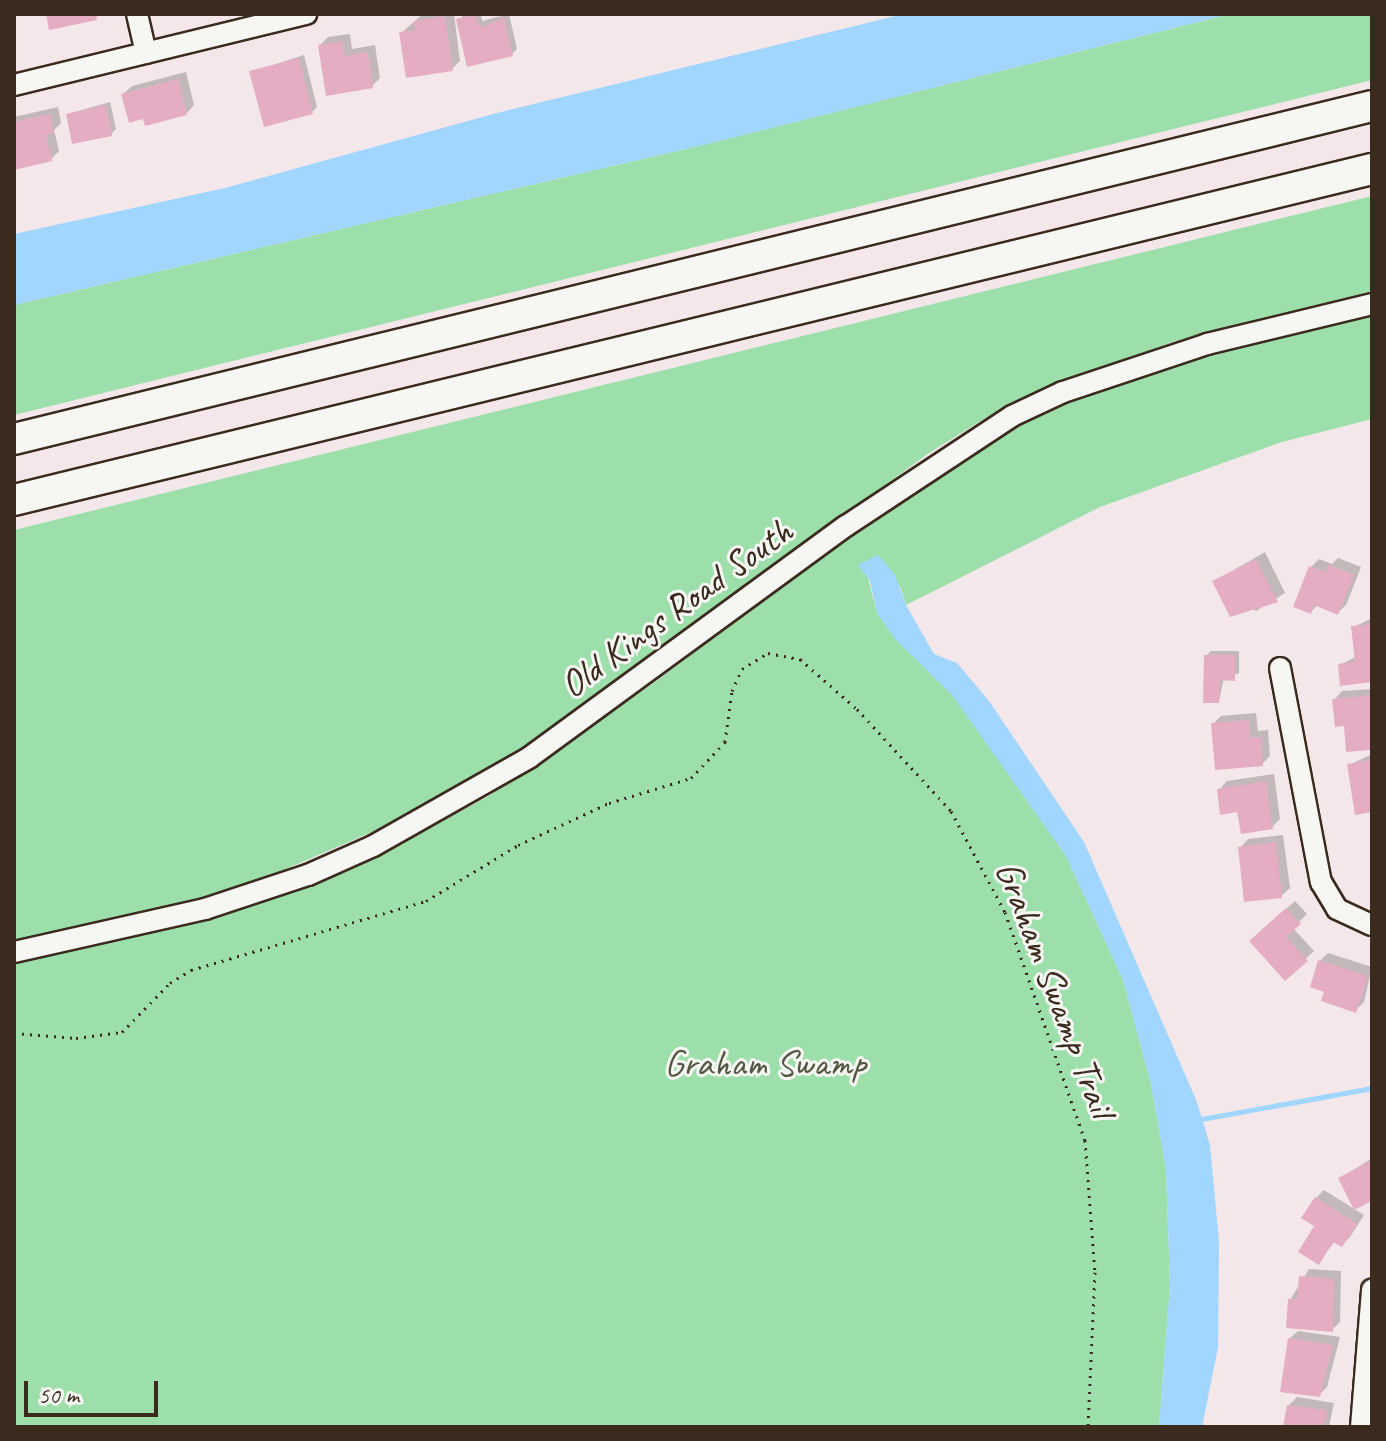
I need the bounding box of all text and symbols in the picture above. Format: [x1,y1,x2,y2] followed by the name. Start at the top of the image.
[550,508,802,708] street label: Old Kings Road South
[985,855,1125,1123] street label: Graham Swamp Trail
[664,1040,866,1086] park label: Graham Swamp
[28,1365,162,1415] scale bar
[38,1380,79,1410] text: 50 m

